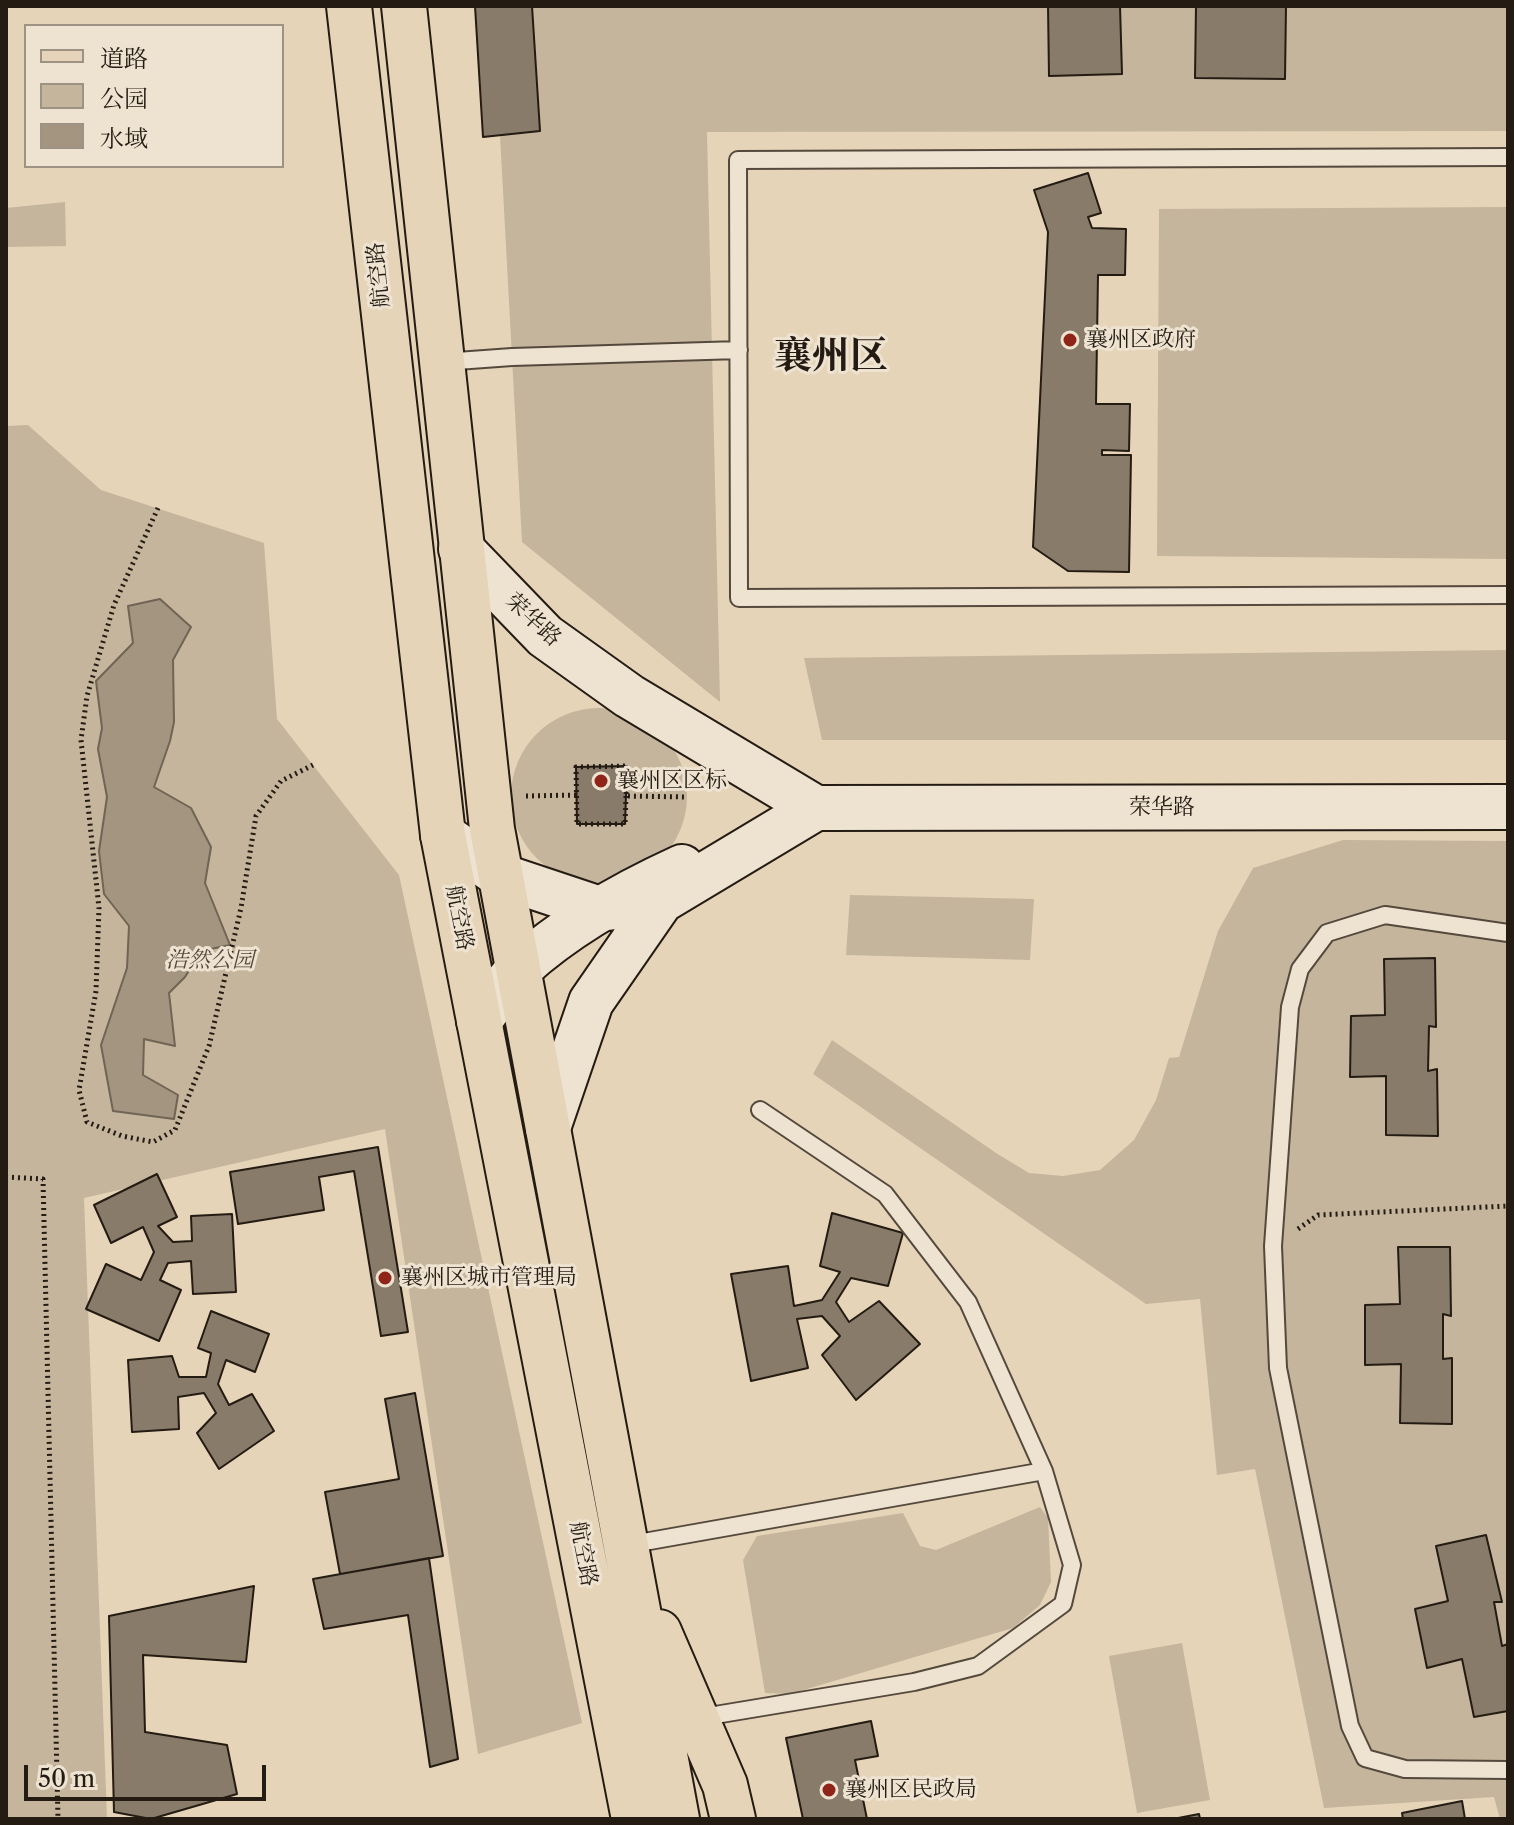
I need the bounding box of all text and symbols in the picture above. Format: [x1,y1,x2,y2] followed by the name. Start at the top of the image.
[24,24,284,168] legend
[100,44,148,73] text: 道路
[100,84,148,113] text: 公园
[100,124,148,153] text: 水域
[362,241,396,309] street label: 航空路
[1086,327,1196,353] place label: 襄州区政府
[1061,331,1079,349] marker: 襄州区政府
[774,334,888,380] district label: 襄州区
[500,588,566,652] street label: 荣华路
[617,768,727,794] place label: 襄州区区标
[592,772,610,790] marker: 襄州区区标
[1129,795,1195,821] street label: 荣华路
[440,883,478,953] street label: 航空路
[166,948,254,974] park label: 浩然公园
[401,1265,577,1291] place label: 襄州区城市管理局
[376,1269,394,1287] marker: 襄州区城市管理局
[564,1519,602,1589] street label: 航空路
[28,1749,270,1799] scale bar
[38,1764,95,1793] text: 50 m
[845,1777,977,1803] place label: 襄州区民政局
[820,1781,838,1799] marker: 襄州区民政局

